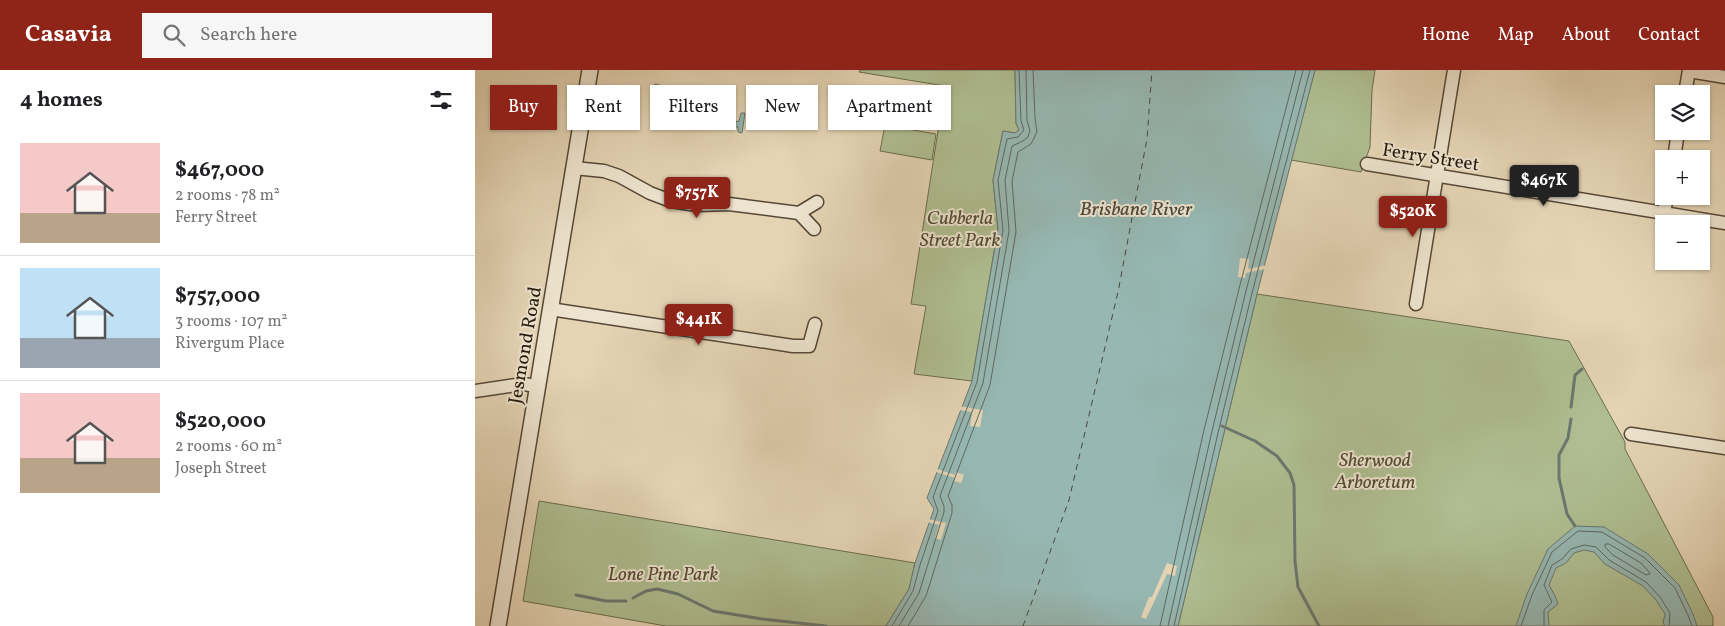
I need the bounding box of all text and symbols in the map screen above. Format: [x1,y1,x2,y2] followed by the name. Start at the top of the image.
[142,13,492,58] search box
[25,18,112,52] text: Casavia
[160,21,188,49] icon: search
[200,22,297,48] text: Search here
[1422,23,1470,48] text: Home
[1498,23,1534,48] text: Map
[1562,23,1610,48] text: About
[1638,23,1700,48] text: Contact
[490,85,557,130] chip: Buy
[567,85,640,130] chip: Rent
[650,85,736,130] chip: Filters
[746,85,818,130] chip: New
[828,85,951,130] chip: Apartment
[1655,85,1710,270] map controls
[1655,85,1710,140] button: layers
[20,86,103,115] text: 4 homes
[427,86,455,114] icon: filters
[1380,137,1481,179] street label: Ferry Street
[1655,150,1710,205] button: +
[175,156,264,185] text: $467,000
[60,163,120,223] icon: home
[1509,164,1579,207] pin: $467K
[1521,170,1567,192] text: $467K
[662,176,732,219] pin: $757K
[675,182,719,204] text: $757K
[175,185,280,207] text: 2 rooms · 78 m²
[1080,196,1193,224] water label: Brisbane River
[1378,196,1448,238] pin: $520K
[1390,201,1436,223] text: $520K
[920,206,1000,254] park label: Cubberla Street Park
[175,207,257,229] text: Ferry Street
[1655,215,1710,270] button: −
[175,282,260,311] text: $757,000
[503,284,549,406] street label: Jesmond Road
[60,288,120,348] icon: home
[664,304,734,346] pin: $441K
[676,309,722,331] text: $441K
[175,311,288,333] text: 3 rooms · 107 m²
[175,333,285,355] text: Rivergum Place
[175,407,266,436] text: $520,000
[60,413,120,473] icon: home
[175,436,282,458] text: 2 rooms · 60 m²
[1334,448,1415,496] park label: Sherwood Arboretum
[175,458,267,480] text: Joseph Street
[608,562,718,588] park label: Lone Pine Park

